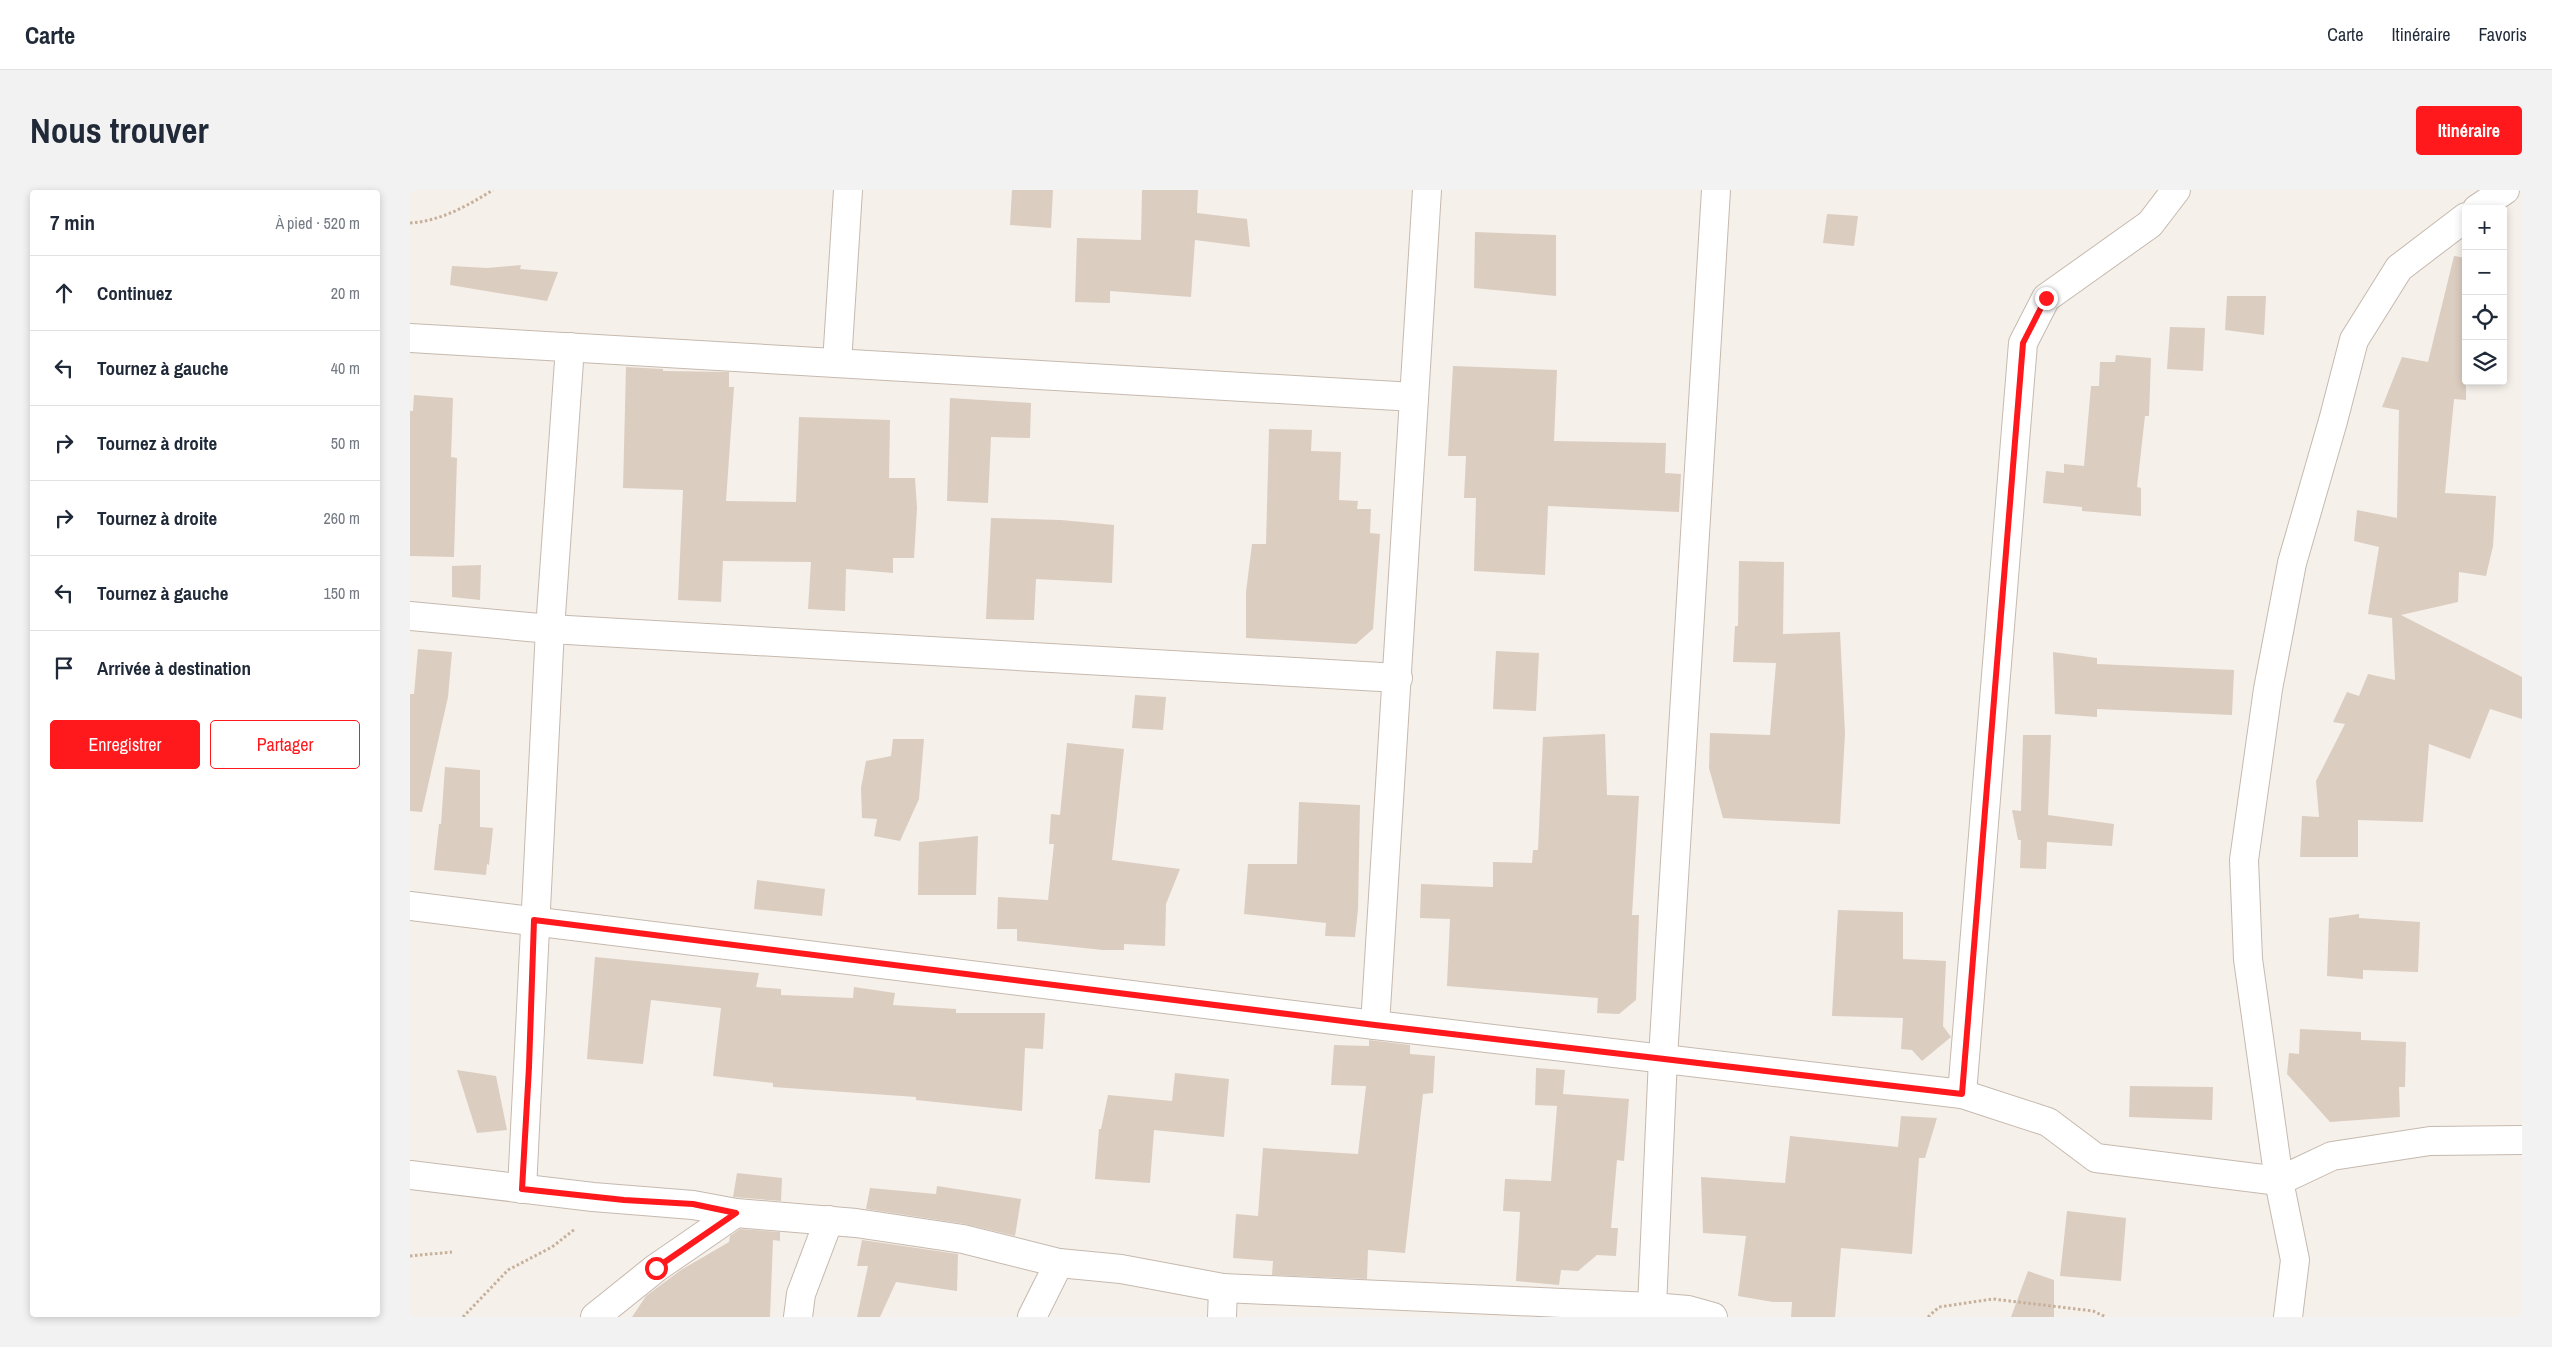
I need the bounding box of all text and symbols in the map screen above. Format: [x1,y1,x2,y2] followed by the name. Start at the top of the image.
[25,19,75,51] text: Carte
[2327,22,2363,47] text: Carte
[2391,22,2451,47] text: Itinéraire
[2479,22,2527,47] text: Favoris
[2416,106,2522,155] button: Itinéraire
[30,107,209,154] text: Nous trouver
[2462,205,2507,385] map controls
[2462,205,2507,250] button: +
[50,208,95,237] text: 7 min
[275,212,360,234] text: À pied · 520 m
[2462,250,2507,295] button: −
[50,279,78,307] icon: ahead
[97,280,172,306] text: Continuez
[331,282,360,304] text: 20 m
[2035,287,2058,310] route end
[2462,295,2507,340] button: locate
[2462,340,2507,385] button: layers
[50,354,78,382] icon: left
[97,355,228,381] text: Tournez à gauche
[331,357,360,379] text: 40 m
[50,429,78,457] icon: right
[97,430,217,456] text: Tournez à droite
[331,432,360,454] text: 50 m
[50,504,78,532] icon: right
[97,505,217,531] text: Tournez à droite
[324,507,360,529] text: 260 m
[50,579,78,607] icon: left
[97,580,228,606] text: Tournez à gauche
[324,582,360,604] text: 150 m
[50,654,78,682] icon: arrive
[97,655,251,681] text: Arrivée à destination
[50,720,200,769] button: Enregistrer
[210,720,360,769] button: Partager
[645,1257,668,1280] route start

